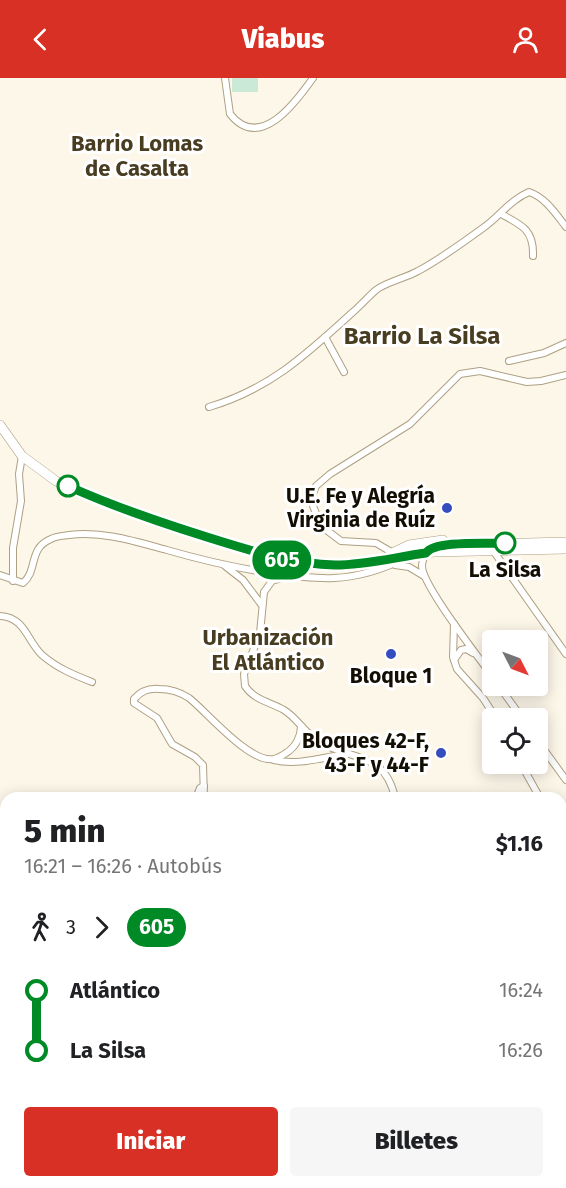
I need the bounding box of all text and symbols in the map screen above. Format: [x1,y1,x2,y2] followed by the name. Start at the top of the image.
[24,23,57,56] icon: back
[242,23,324,55] text: Viabus
[509,23,542,56] icon: person
[71,130,203,182] district label: Barrio Lomas de Casalta
[344,322,500,350] district label: Barrio La Silsa
[57,475,79,497] unlabelled marker
[286,483,435,533] place label: U.E. Fe y Alegría Virginia de Ruíz
[440,501,454,515] marker: U.E. Fe y Alegría Virginia de Ruíz
[494,532,516,554] marker: La Silsa
[248,540,316,580] line badge: 605
[264,547,300,573] text: 605
[469,557,541,583] place label: La Silsa
[202,624,334,676] district label: Urbanización El Atlántico
[482,630,548,696] north arrow
[482,630,548,774] map controls
[384,647,398,661] marker: Bloque 1
[350,663,432,689] place label: Bloque 1
[482,708,548,774] button: locate
[302,728,430,778] place label: Bloques 42-F, 43-F y 44-F
[434,746,448,760] marker: Bloques 42-F, 43-F y 44-F
[24,811,106,851] text: 5 min
[496,830,543,857] text: $1.16
[24,854,222,878] text: 16:21 – 16:26 · Autobús
[24,911,57,944] icon: walk
[85,911,118,944] icon: forward
[139,914,174,940] text: 605
[66,915,76,939] text: 3
[70,977,160,1004] text: Atlántico
[499,978,543,1002] text: 16:24
[70,1037,146,1064] text: La Silsa
[498,1038,543,1062] text: 16:26
[24,1107,278,1176] button: Iniciar
[290,1107,543,1176] button: Billetes

